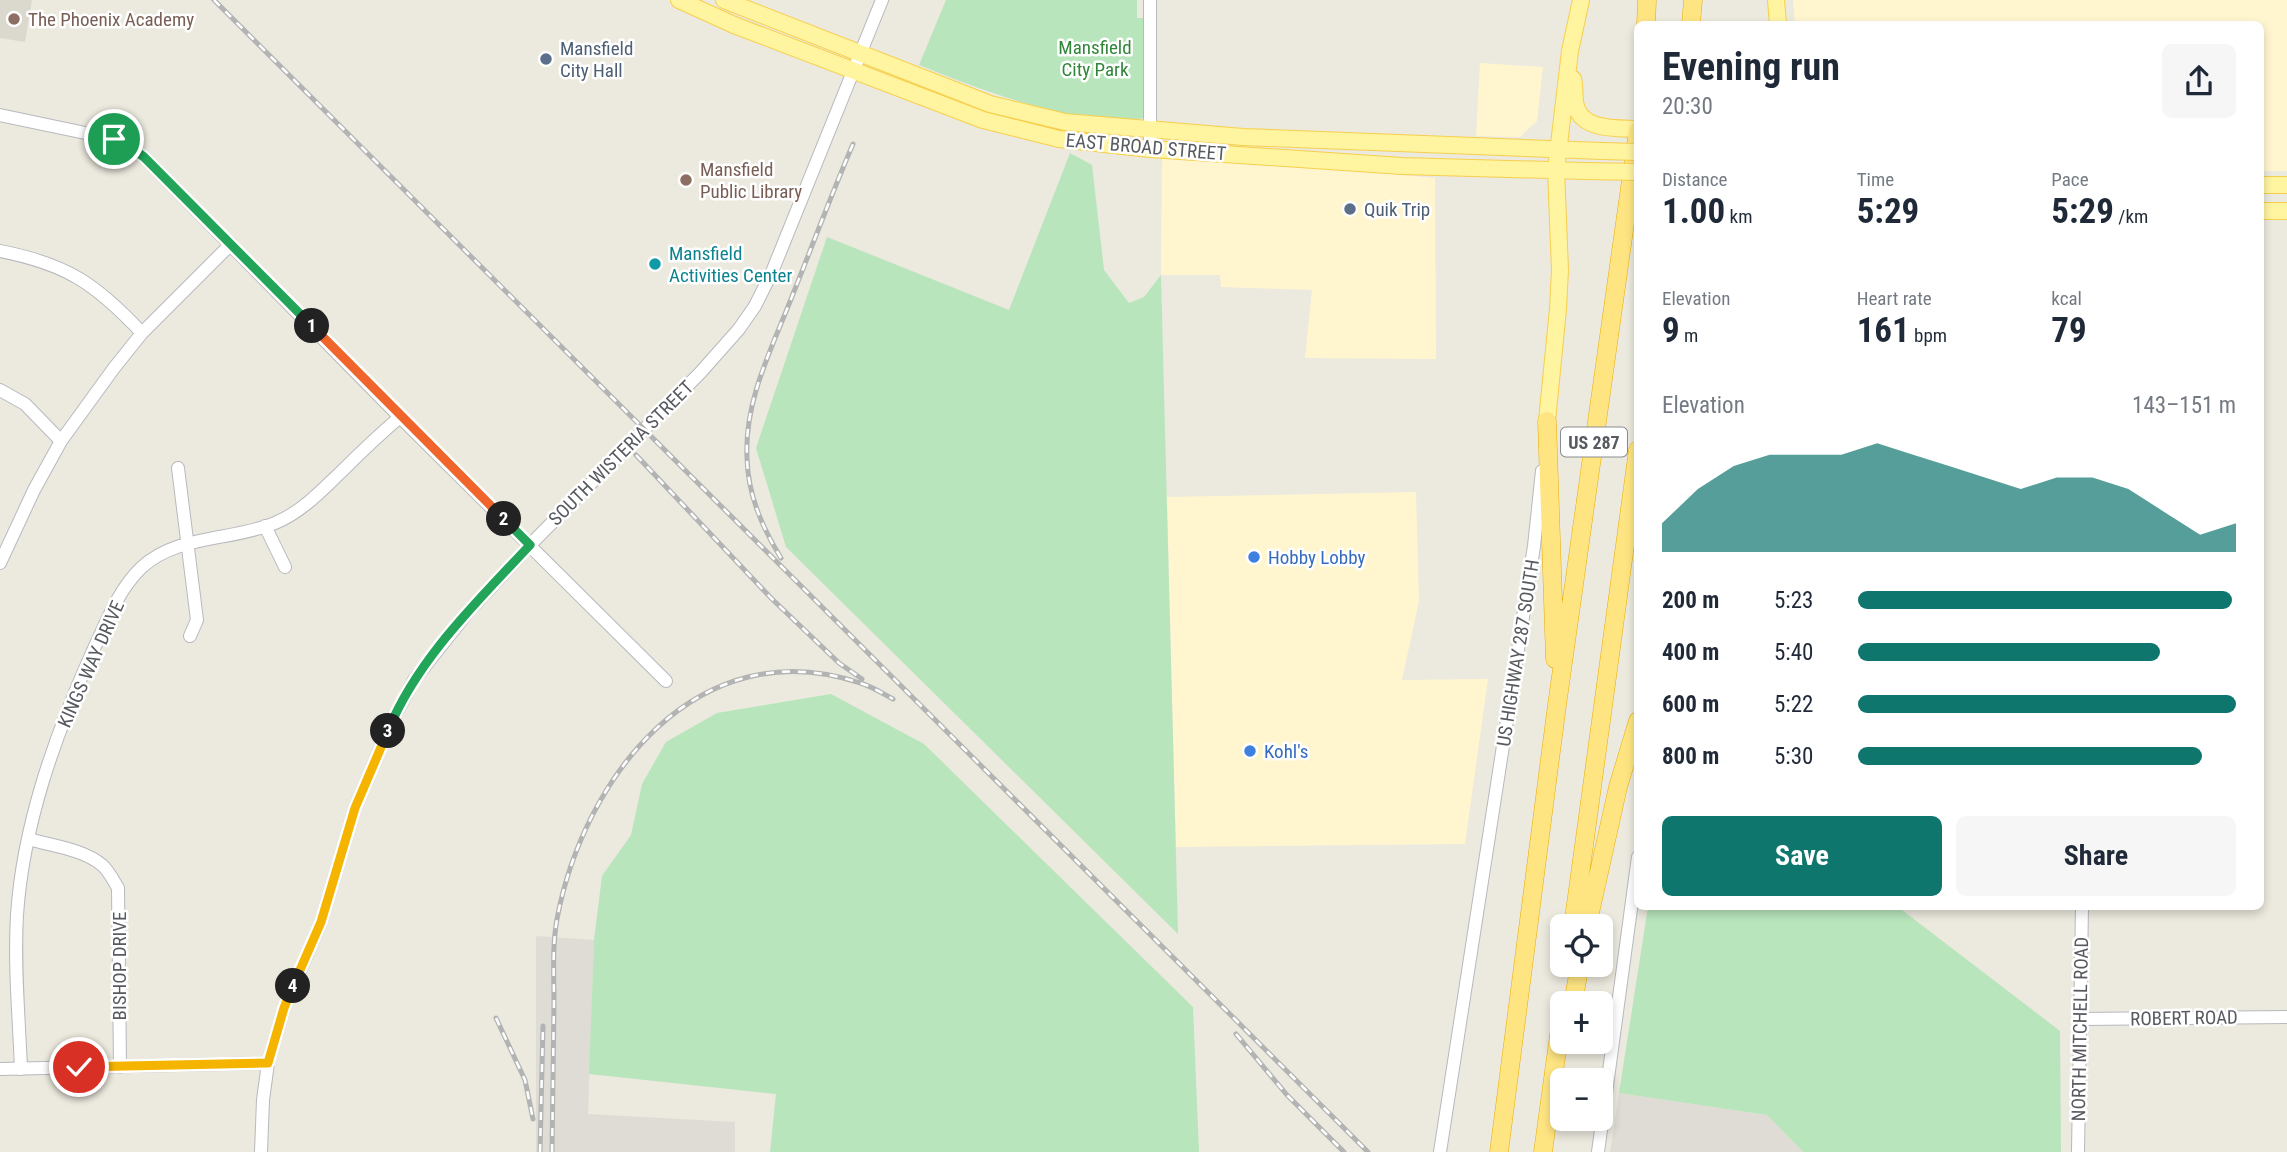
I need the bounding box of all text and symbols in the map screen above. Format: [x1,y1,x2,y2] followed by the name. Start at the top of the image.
[28,8,194,31] place label: The Phoenix Academy
[6,11,22,27] marker: The Phoenix Academy
[1058,36,1132,81] park label: Mansfield City Park
[560,37,633,82] place label: Mansfield City Hall
[2162,44,2236,118] button: share
[1662,45,1840,89] text: Evening run
[538,51,554,67] marker: Mansfield City Hall
[1662,93,1713,120] text: 20:30
[84,109,144,169] pin
[95,120,133,158] icon: arrive
[1065,129,1227,165] street label: EAST BROAD STREET
[700,158,802,203] place label: Mansfield Public Library
[1662,168,1727,191] text: Distance
[1857,168,1894,191] text: Time
[2051,168,2089,191] text: Pace
[678,172,694,188] marker: Mansfield Public Library
[1662,191,1725,232] text: 1.00
[1857,191,1919,232] text: 5:29
[2051,191,2114,232] text: 5:29
[1364,198,1430,221] place label: Quik Trip
[1342,201,1358,217] marker: Quik Trip
[1725,205,1752,228] text: km
[2114,205,2148,228] text: /km
[669,242,793,287] place label: Mansfield Activities Center
[647,256,663,272] marker: Mansfield Activities Center
[1662,287,1730,310] text: Elevation
[1857,287,1932,310] text: Heart rate
[2051,287,2082,310] text: kcal
[294,308,330,344] pin: 1
[1662,310,1680,351] text: 9
[1857,310,1910,351] text: 161
[2051,310,2087,351] text: 79
[307,314,316,337] text: 1
[1680,324,1698,347] text: m
[1910,324,1947,347] text: bpm
[544,376,698,530] street label: SOUTH WISTERIA STREET
[1662,392,1745,419] text: Elevation
[2132,392,2236,419] text: 143–151 m
[1561,428,1627,457] road number: US 287
[486,502,522,536] pin: 2
[499,507,508,530] text: 2
[1268,546,1365,569] place label: Hobby Lobby
[1246,549,1262,565] marker: Hobby Lobby
[1492,558,1544,748] street label: US HIGHWAY 287 SOUTH
[1662,587,1719,614] text: 200 m
[1774,587,1813,614] text: 5:23
[53,597,129,731] street label: KINGS WAY DRIVE
[1662,639,1719,666] text: 400 m
[1774,639,1813,666] text: 5:40
[1662,691,1719,718] text: 600 m
[1774,691,1813,718] text: 5:22
[370,714,406,748] pin: 3
[383,719,392,742] text: 3
[1264,740,1308,763] place label: Kohl's
[1242,743,1258,759] marker: Kohl's
[1662,743,1719,770] text: 800 m
[1774,743,1813,770] text: 5:30
[1662,816,1942,896] button: Save
[1956,816,2236,896] button: Share
[108,912,131,1020] street label: BISHOP DRIVE
[1550,914,1613,1131] map controls
[1550,914,1613,977] button: locate
[2067,937,2093,1121] street label: NORTH MITCHELL ROAD
[276,968,310,1004] pin: 4
[288,974,297,997] text: 4
[1550,991,1613,1054] button: +
[2130,1006,2238,1030] street label: ROBERT ROAD
[49,1037,109,1097] pin
[60,1048,98,1086] icon: check
[1550,1068,1613,1131] button: −

